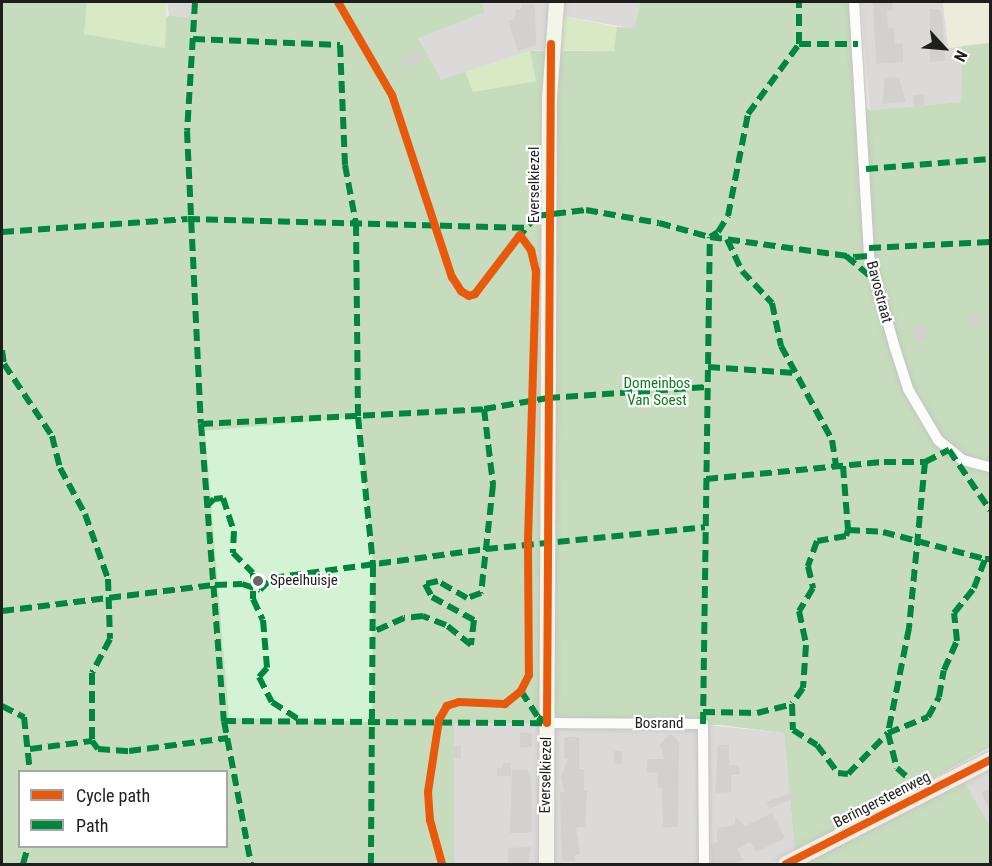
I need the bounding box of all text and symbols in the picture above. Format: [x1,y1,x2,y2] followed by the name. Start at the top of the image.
[914,18,974,78] north arrow
[950,48,971,65] text: N
[526,147,544,223] street label: Everselkiezel
[862,259,896,325] street label: Bavostraat
[624,374,690,409] park label: Domeinbos Van Soest
[270,572,338,590] place label: Speelhuisje
[251,574,265,588] marker: Speelhuisje
[635,715,683,733] street label: Bosrand
[536,737,556,813] street label: Everselkiezel
[831,768,933,832] street label: Beringersteenweg
[18,770,228,848] legend
[76,785,150,806] text: Cycle path
[76,815,109,836] text: Path

